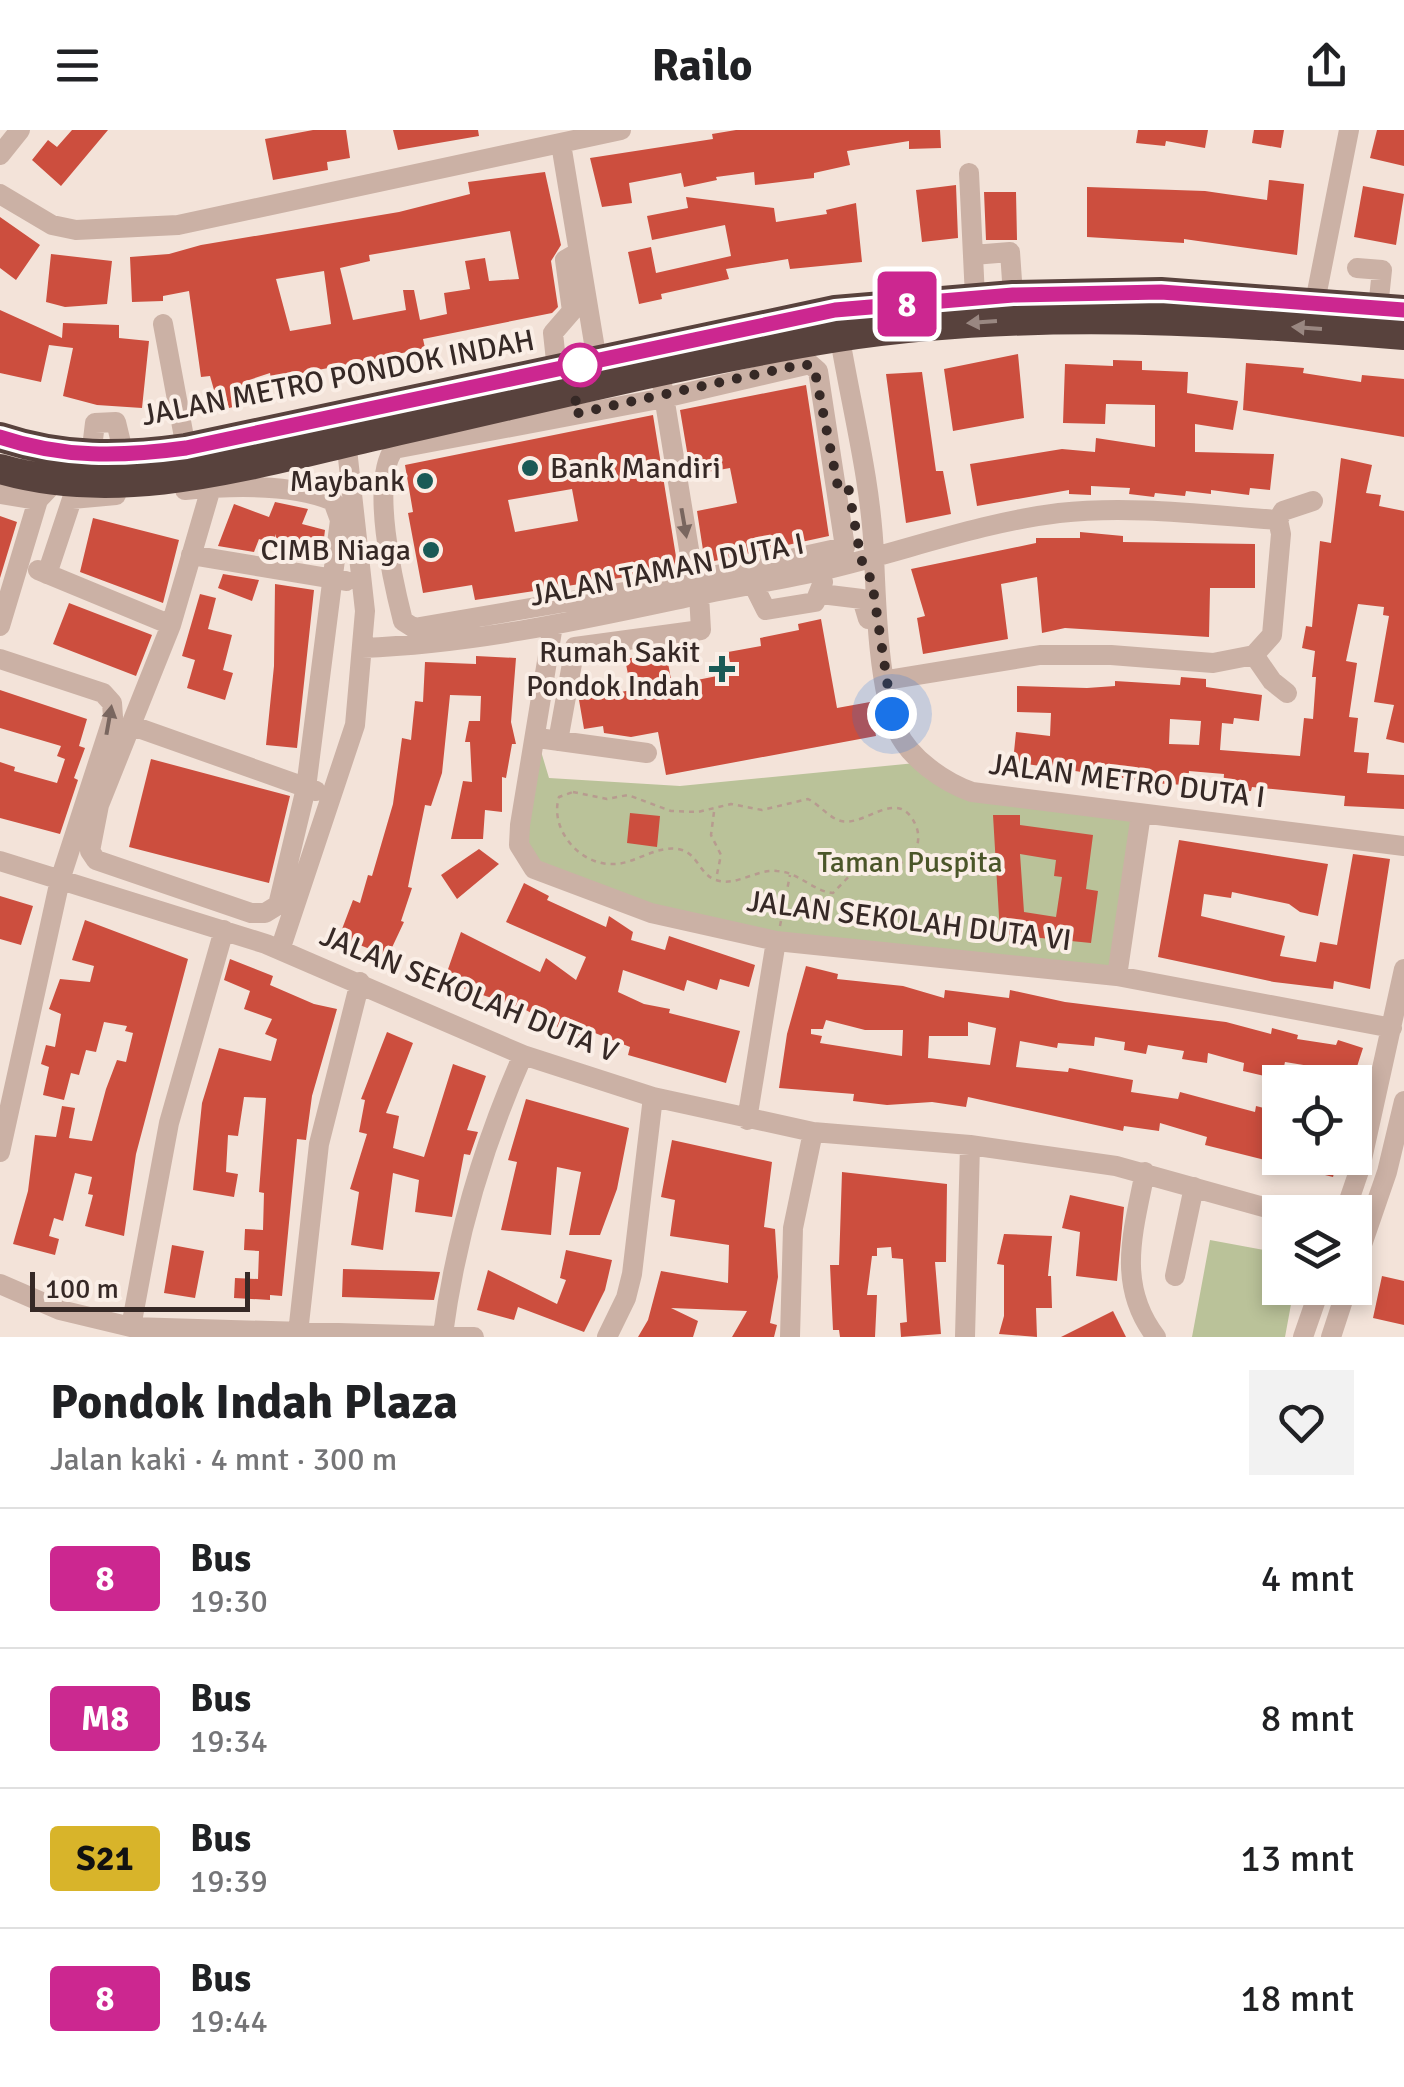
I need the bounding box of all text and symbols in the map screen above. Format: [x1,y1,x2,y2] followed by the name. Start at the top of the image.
[50,38,105,93] icon: menu
[651,38,753,93] text: Railo
[1299,38,1354,93] icon: share
[874,272,940,336] line badge: 8
[898,283,916,326] text: 8
[966,314,998,330] one-way arrow
[1290,319,1322,335] one-way arrow
[138,322,538,434] street label: JALAN METRO PONDOK INDAH
[559,344,601,386] unlabelled marker
[550,450,721,487] place label: Bank Mandiri
[519,457,541,479] marker: Bank Mandiri
[289,463,405,500] place label: Maybank
[414,470,436,492] marker: Maybank
[677,508,692,539] one-way arrow
[527,525,807,615] street label: JALAN TAMAN DUTA I
[260,532,411,569] place label: CIMB Niaga
[420,539,442,561] marker: CIMB Niaga
[526,634,700,705] place label: Rumah Sakit Pondok Indah
[709,656,735,682] marker: Rumah Sakit Pondok Indah
[867,689,917,739] your location
[102,704,117,735] one-way arrow
[987,746,1267,816] street label: JALAN METRO DUTA I
[817,844,1003,881] park label: Taman Puspita
[745,883,1073,959] street label: JALAN SEKOLAH DUTA VI
[315,917,623,1071] street label: JALAN SEKOLAH DUTA V
[1262,1065,1372,1305] map controls
[1262,1065,1372,1175] button: locate
[1262,1195,1372,1305] button: layers
[30,1267,250,1312] scale bar
[45,1272,119,1306] text: 100 m
[1249,1370,1354,1475] button: heart
[50,1373,458,1432] text: Pondok Indah Plaza
[50,1440,397,1479] text: Jalan kaki · 4 mnt · 300 m
[190,1535,251,1582] text: Bus
[1261,1555,1354,1602] text: 4 mnt
[96,1557,114,1600] text: 8
[190,1582,268,1621] text: 19:30
[190,1675,251,1722] text: Bus
[1261,1695,1354,1742] text: 8 mnt
[81,1697,129,1740] text: M8
[190,1722,268,1761] text: 19:34
[190,1815,251,1862] text: Bus
[1240,1835,1354,1882] text: 13 mnt
[76,1837,134,1880] text: S21
[190,1862,268,1901] text: 19:39
[190,1955,251,2002] text: Bus
[1240,1975,1354,2022] text: 18 mnt
[96,1977,114,2020] text: 8
[190,2002,268,2041] text: 19:44

